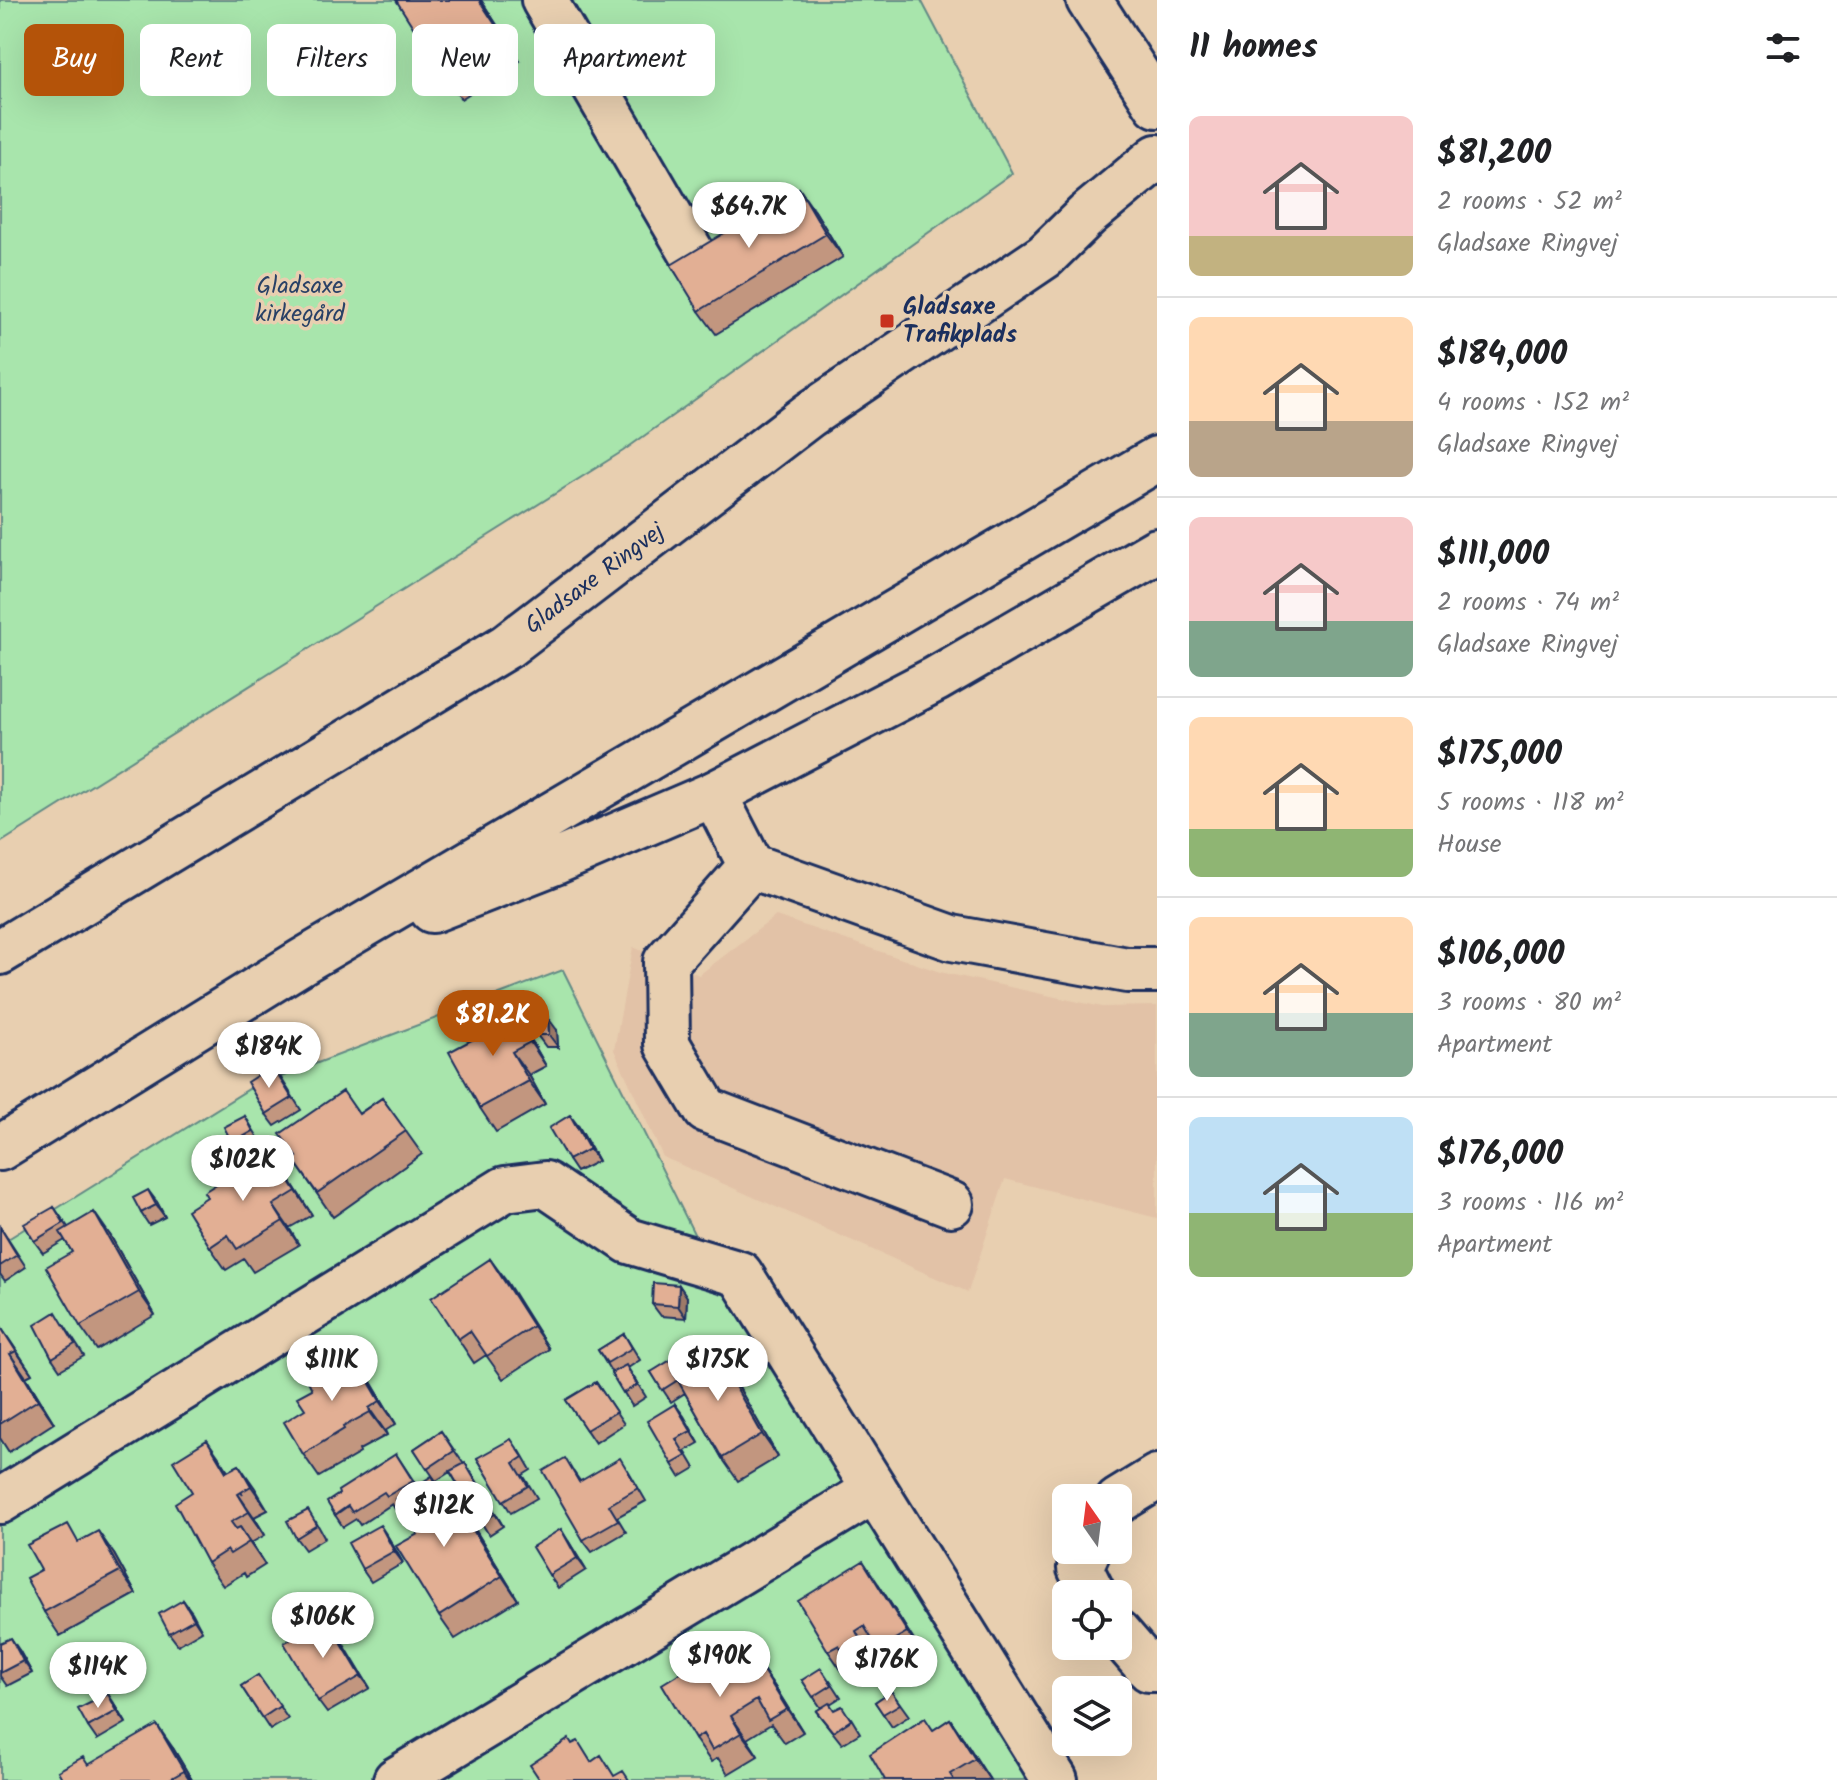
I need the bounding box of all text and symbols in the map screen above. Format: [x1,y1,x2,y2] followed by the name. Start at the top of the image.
[1189,21,1318,75] text: 11 homes
[24,24,124,96] chip: Buy
[140,24,251,96] chip: Rent
[267,24,396,96] chip: Filters
[412,24,518,96] chip: New
[534,24,715,96] chip: Apartment
[1761,26,1805,70] icon: filters
[1437,127,1551,181] text: $81,200
[1253,148,1349,244] icon: home
[1437,181,1622,223] text: 2 rooms · 52 m²
[684,182,814,250] pin: $64.7K
[710,187,788,229] text: $64.7K
[1437,223,1618,265] text: Gladsaxe Ringvej
[255,267,346,334] park label: Gladsaxe kirkegård
[903,288,1017,355] place label: Gladsaxe Trafikplads
[878,312,896,330] marker: Gladsaxe Trafikplads
[1437,328,1567,382] text: $184,000
[1253,349,1349,445] icon: home
[1437,382,1629,424] text: 4 rooms · 152 m²
[1437,424,1618,466] text: Gladsaxe Ringvej
[517,513,674,645] street label: Gladsaxe Ringvej
[1437,528,1549,582] text: $111,000
[1253,549,1349,645] icon: home
[1437,582,1619,624] text: 2 rooms · 74 m²
[1437,624,1618,666] text: Gladsaxe Ringvej
[1437,728,1562,782] text: $175,000
[1253,749,1349,845] icon: home
[1437,782,1623,824] text: 5 rooms · 118 m²
[1437,824,1501,866] text: House
[1437,928,1565,982] text: $106,000
[1253,949,1349,1045] icon: home
[1437,982,1621,1024] text: 3 rooms · 80 m²
[428,990,558,1058] pin: $81.2K
[455,995,531,1037] text: $81.2K
[213,1022,325,1090] pin: $184K
[1437,1024,1552,1066] text: Apartment
[235,1027,303,1069] text: $184K
[1437,1128,1563,1182] text: $176,000
[187,1135,299,1203] pin: $102K
[209,1140,277,1182] text: $102K
[1253,1149,1349,1245] icon: home
[1437,1182,1623,1224] text: 3 rooms · 116 m²
[1437,1224,1552,1266] text: Apartment
[276,1335,388,1403] pin: $111K
[662,1335,774,1403] pin: $175K
[305,1340,359,1382] text: $111K
[686,1340,750,1382] text: $175K
[388,1481,500,1549] pin: $112K
[1052,1484,1132,1564] north arrow
[1052,1484,1132,1756] map controls
[413,1486,475,1528] text: $112K
[1052,1580,1132,1660] button: locate
[267,1592,379,1660] pin: $106K
[290,1597,356,1639] text: $106K
[664,1631,776,1699] pin: $190K
[831,1635,943,1703] pin: $176K
[687,1636,753,1678] text: $190K
[854,1640,920,1682] text: $176K
[42,1642,154,1710] pin: $114K
[68,1647,128,1689] text: $114K
[1052,1676,1132,1756] button: layers

